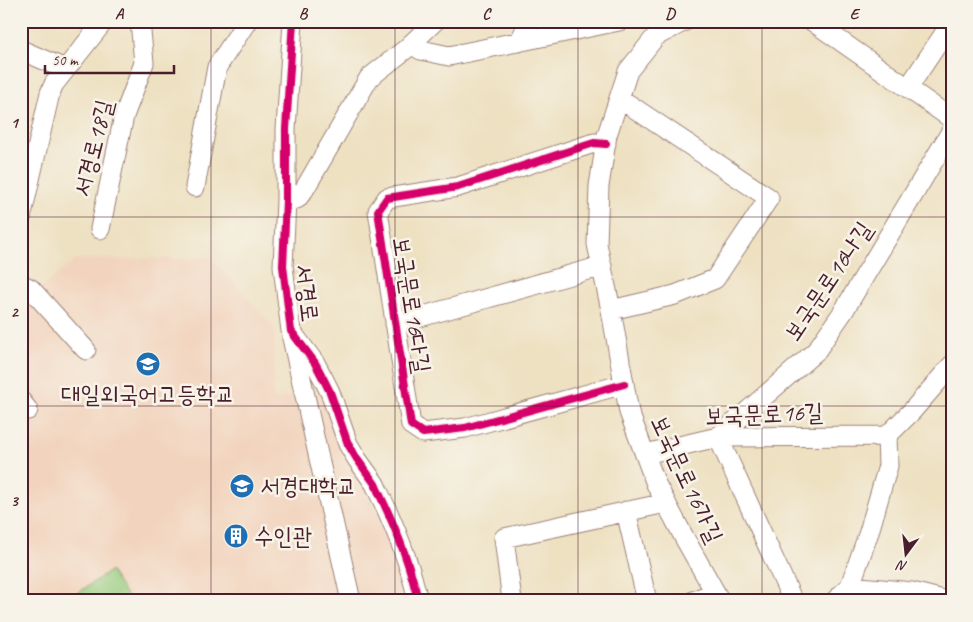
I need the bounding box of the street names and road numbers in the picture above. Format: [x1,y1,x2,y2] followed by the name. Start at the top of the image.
[66,96,120,200] street label: 서경로18길
[777,216,879,346] street label: 보국문로16나길
[386,235,438,375] street label: 보국문로16다길
[289,262,325,324] street label: 서경로
[704,397,824,431] street label: 보국문로16길
[644,410,730,548] street label: 보국문로16가길

